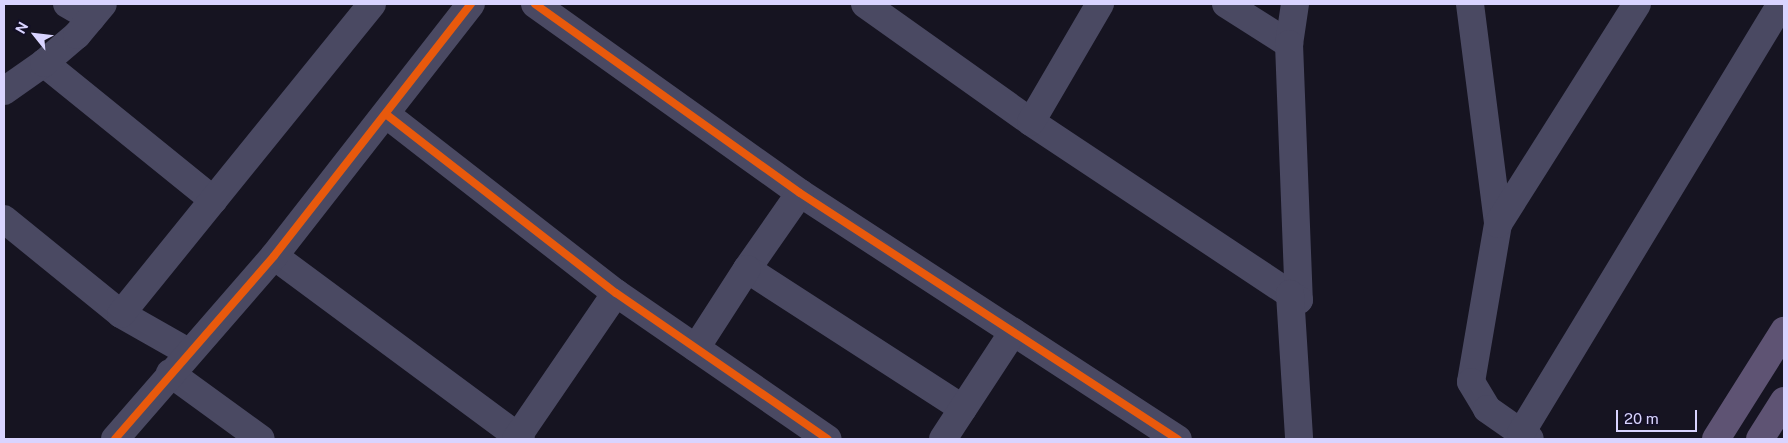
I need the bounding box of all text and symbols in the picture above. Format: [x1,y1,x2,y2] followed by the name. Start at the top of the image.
[10,10,60,60] north arrow
[12,19,32,36] text: N
[1618,400,1699,432] scale bar
[1624,410,1659,427] text: 20 m

